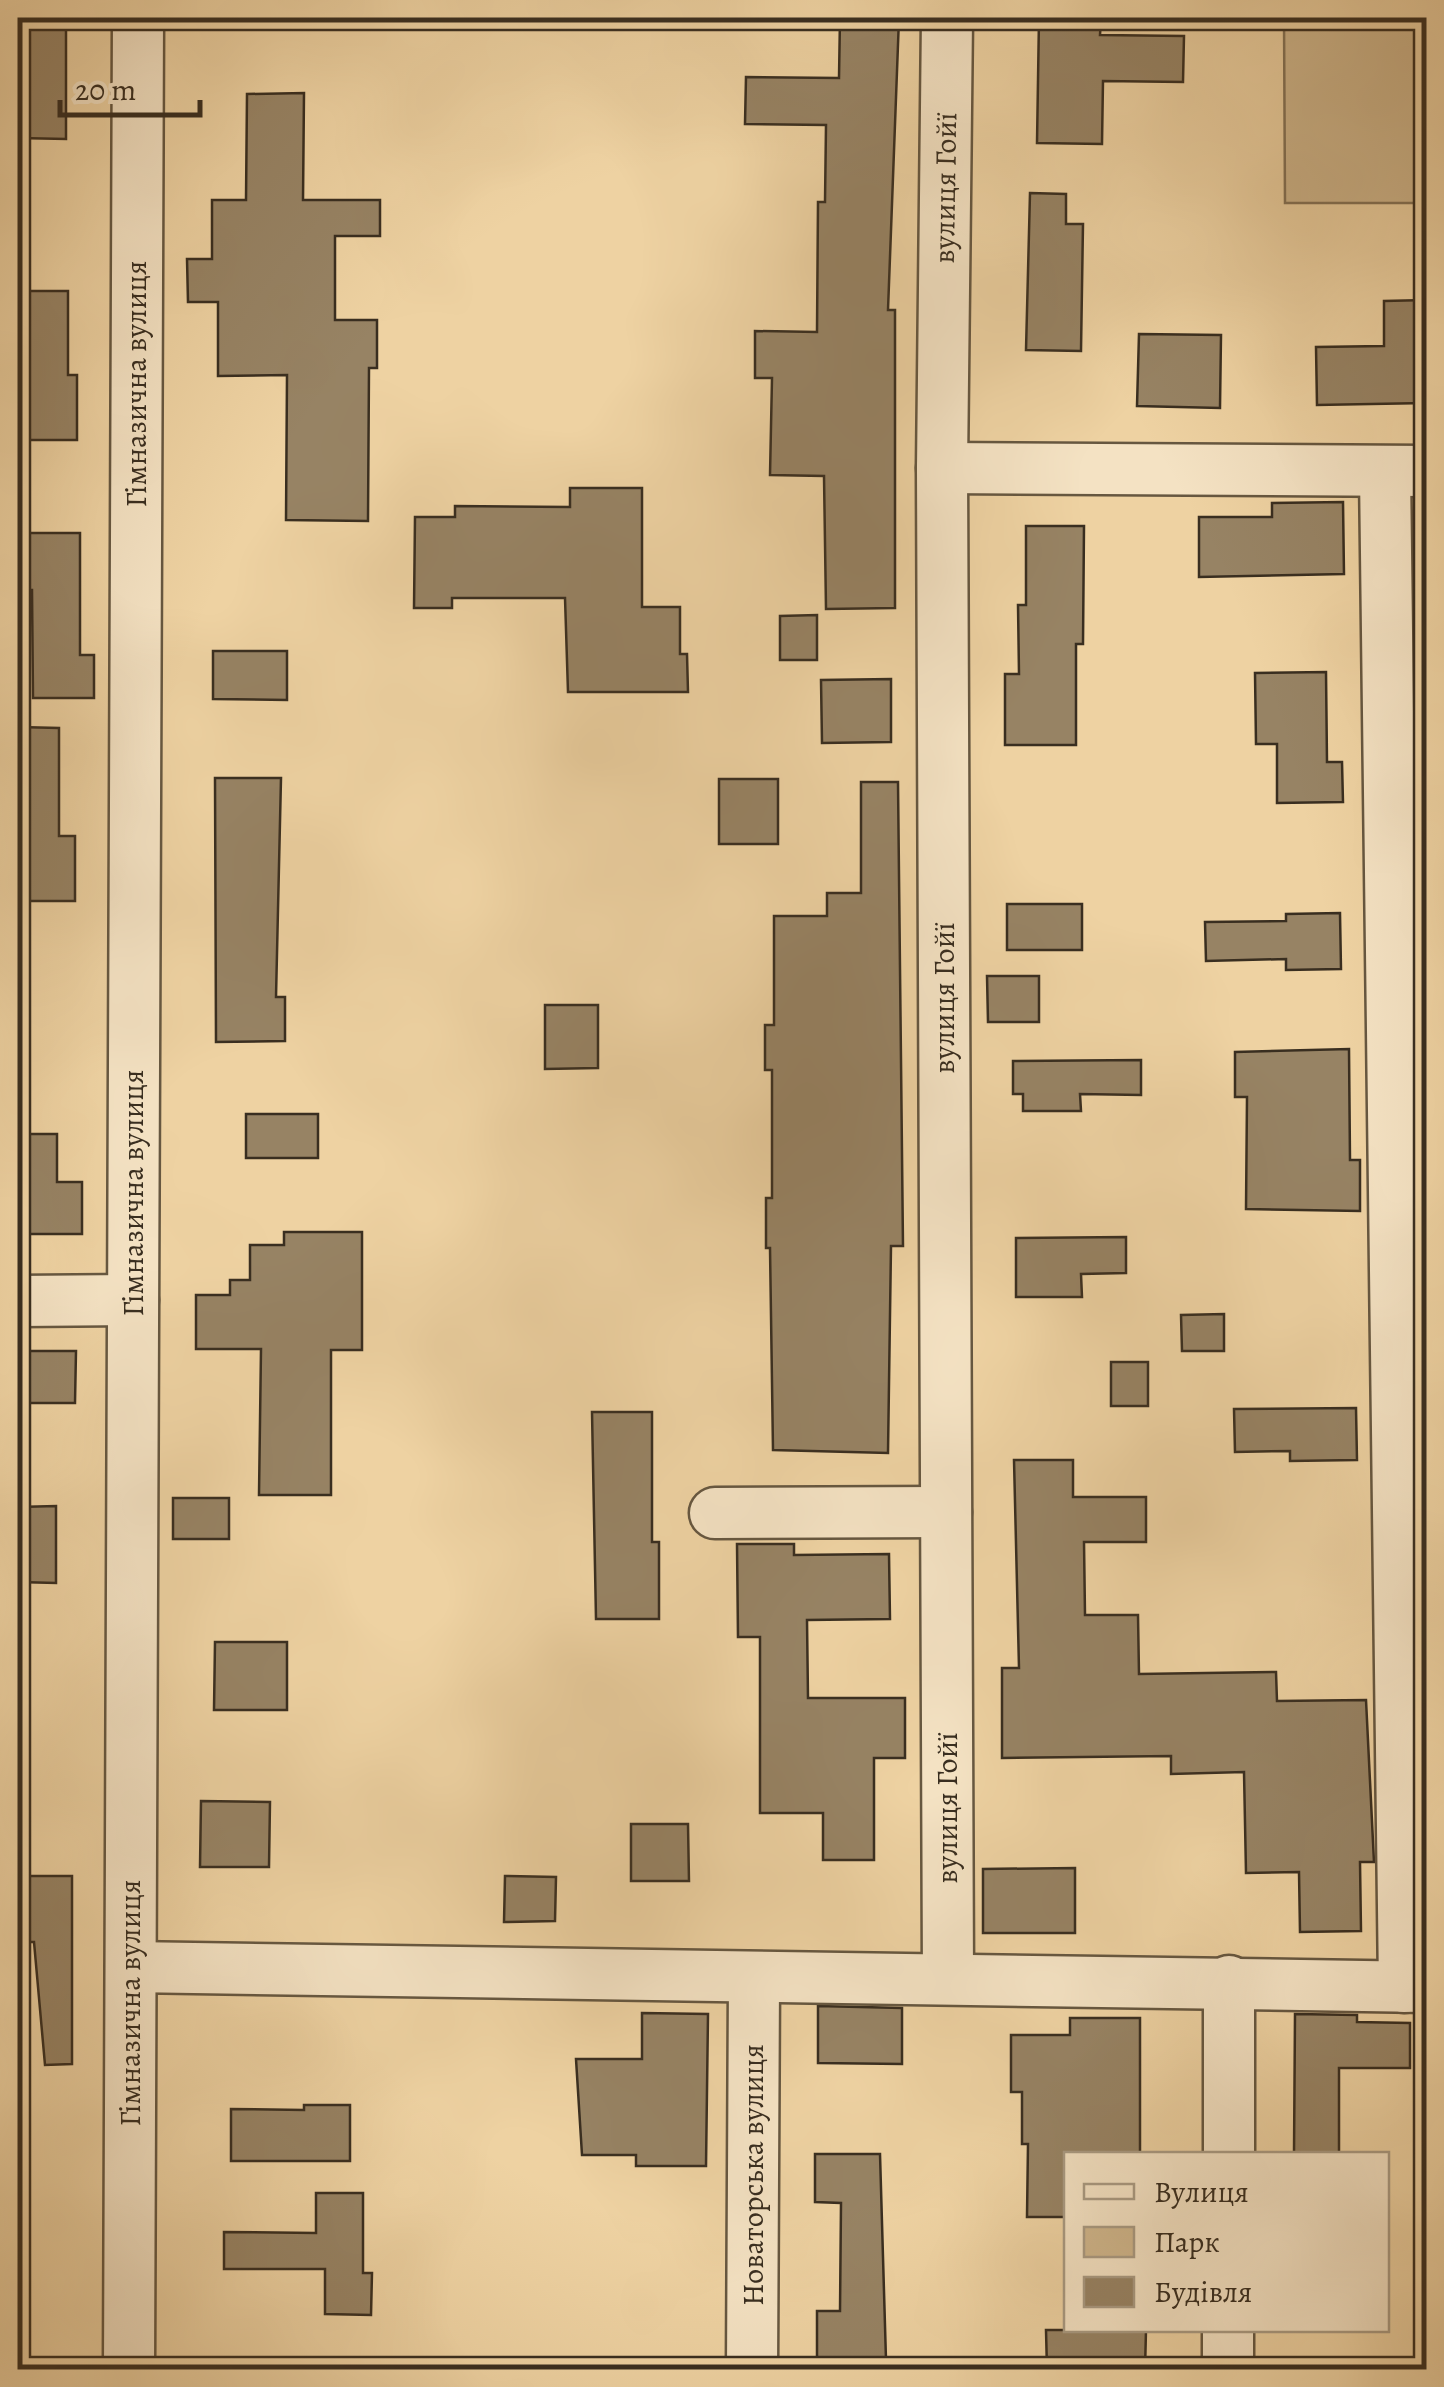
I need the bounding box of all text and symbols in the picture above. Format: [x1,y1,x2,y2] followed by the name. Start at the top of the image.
[60,55,200,117] scale bar
[75,70,136,110] text: 20 m
[924,112,966,264] street label: вулиця Гойї
[116,261,156,508] street label: Гімназична вулиця
[924,922,964,1074] street label: вулиця Гойї
[113,1070,153,1317] street label: Гімназична вулиця
[927,1732,967,1884] street label: вулиця Гойї
[110,1880,150,2127] street label: Гімназична вулиця
[733,2044,773,2306] street label: Новаторська вулиця
[1064,2152,1389,2332] legend
[1154,2172,1249,2212] text: Вулиця
[1154,2222,1220,2262] text: Парк
[1154,2272,1252,2312] text: Будівля

